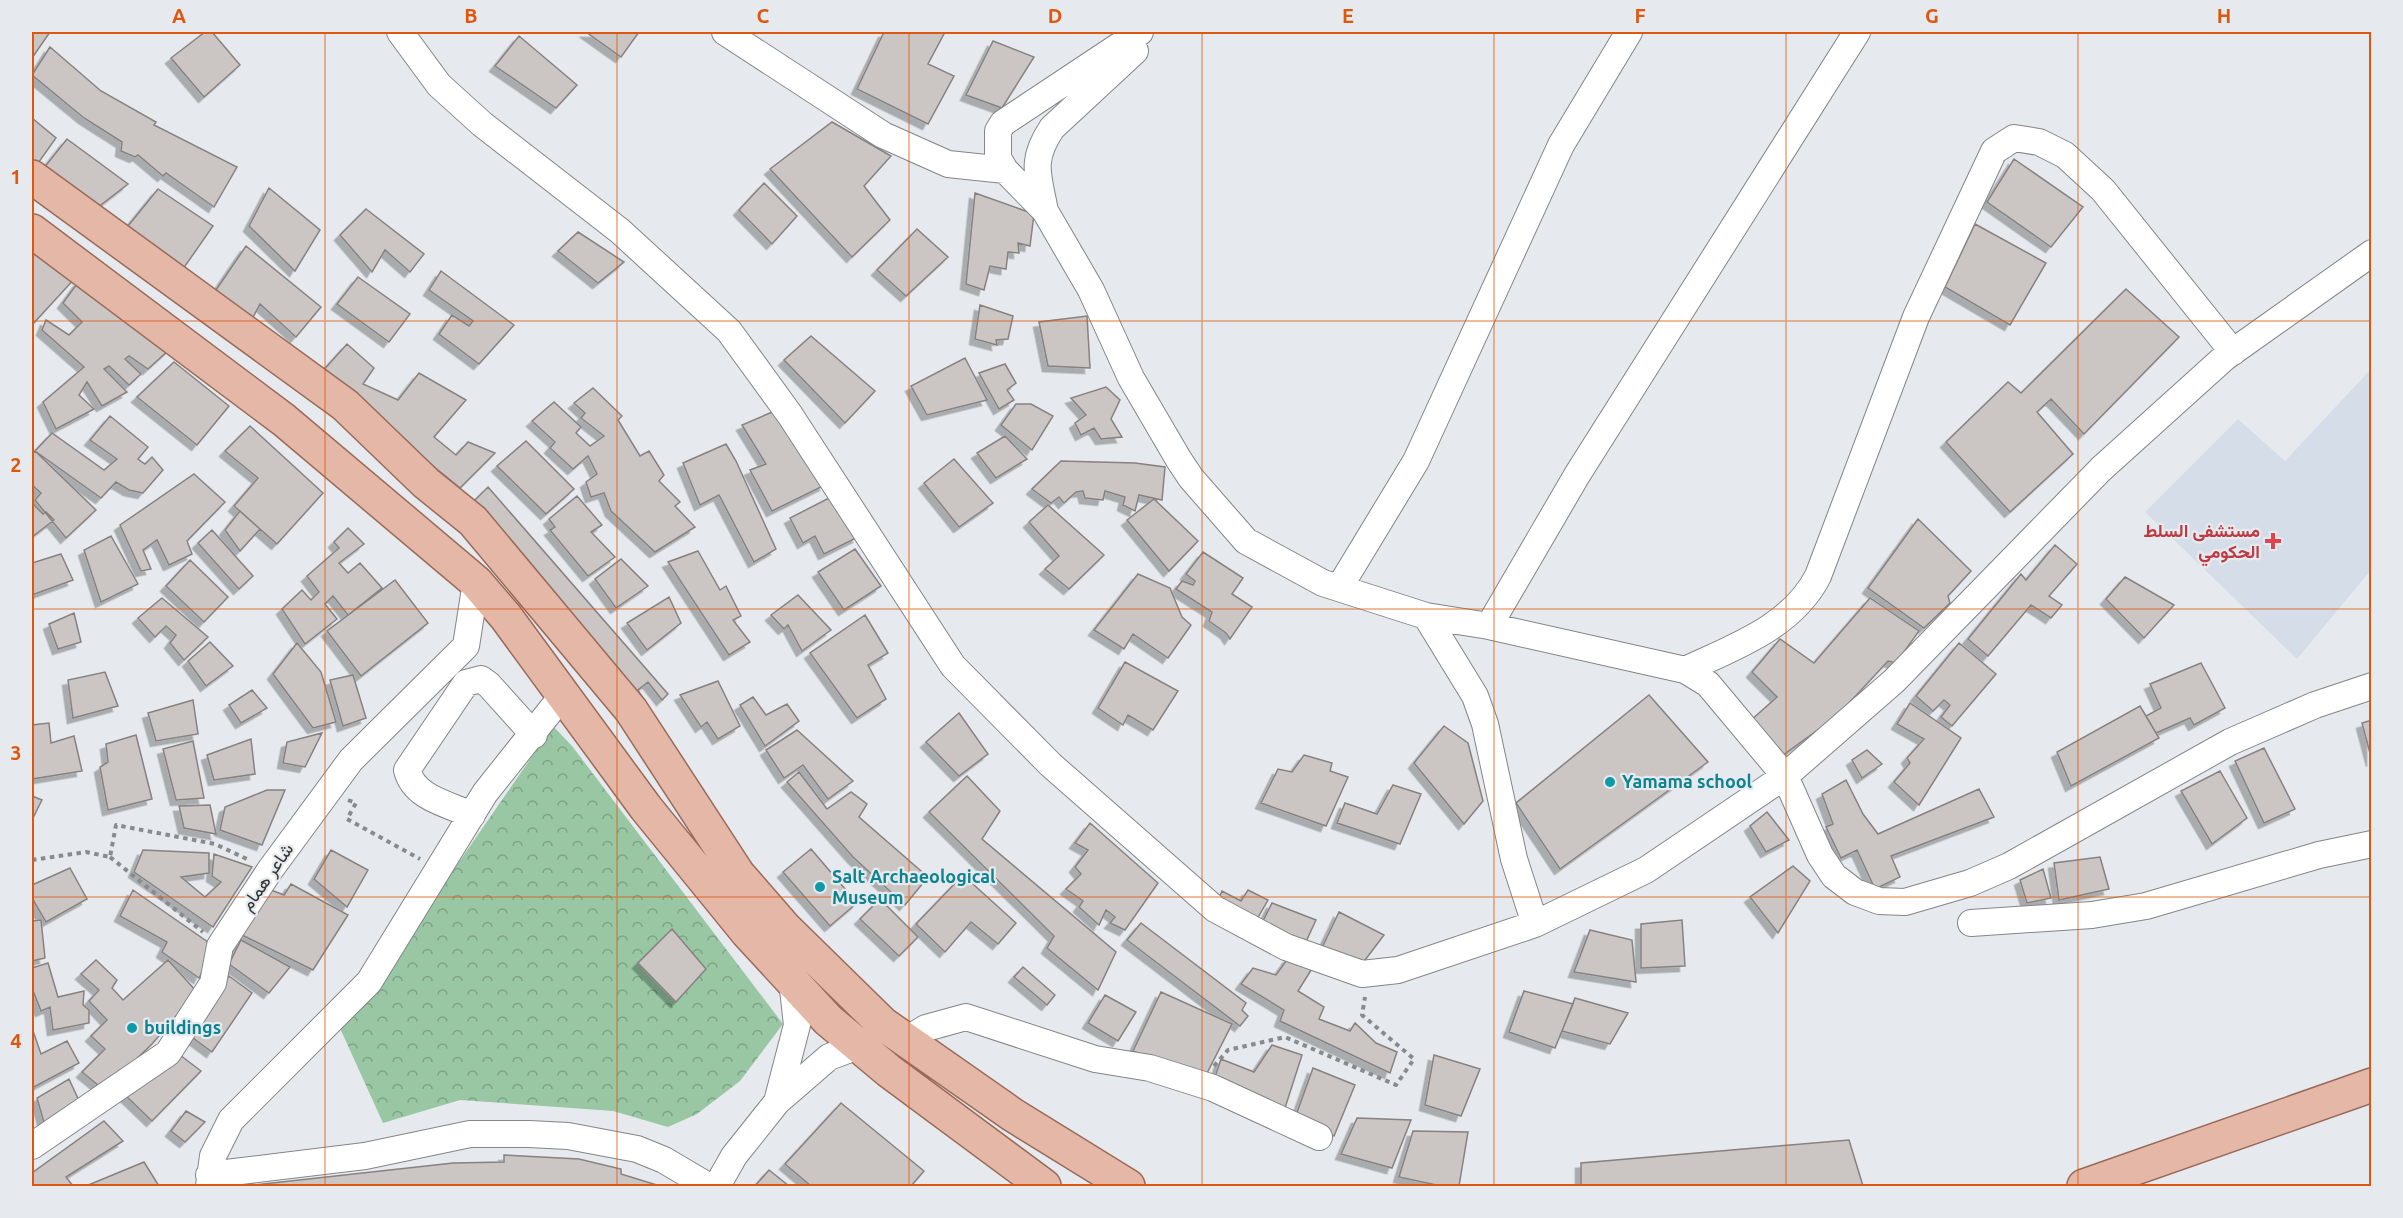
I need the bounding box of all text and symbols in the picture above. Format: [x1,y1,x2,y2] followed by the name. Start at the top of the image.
[172,4,186,27] text: A
[464,4,478,27] text: B
[757,4,770,27] text: C
[1048,4,1062,27] text: D
[1342,4,1354,27] text: E
[1634,4,1646,27] text: F
[1925,4,1939,27] text: G
[2217,4,2231,27] text: H
[10,165,22,188] text: 1
[10,453,22,476] text: 2
[2143,520,2260,567] place label: مستشفى السلط الحكومي
[2264,532,2282,550] marker: مستشفى السلط الحكومي
[10,741,22,764] text: 3
[1622,771,1753,791] place label: Yamama school
[1603,775,1617,789] marker: Yamama school
[236,839,299,916] street label: شاعر همام
[832,866,996,907] place label: Salt Archaeological Museum
[813,880,827,894] marker: Salt Archaeological Museum
[144,1017,221,1037] place label: buildings
[125,1021,139,1035] marker: buildings
[10,1029,22,1052] text: 4

